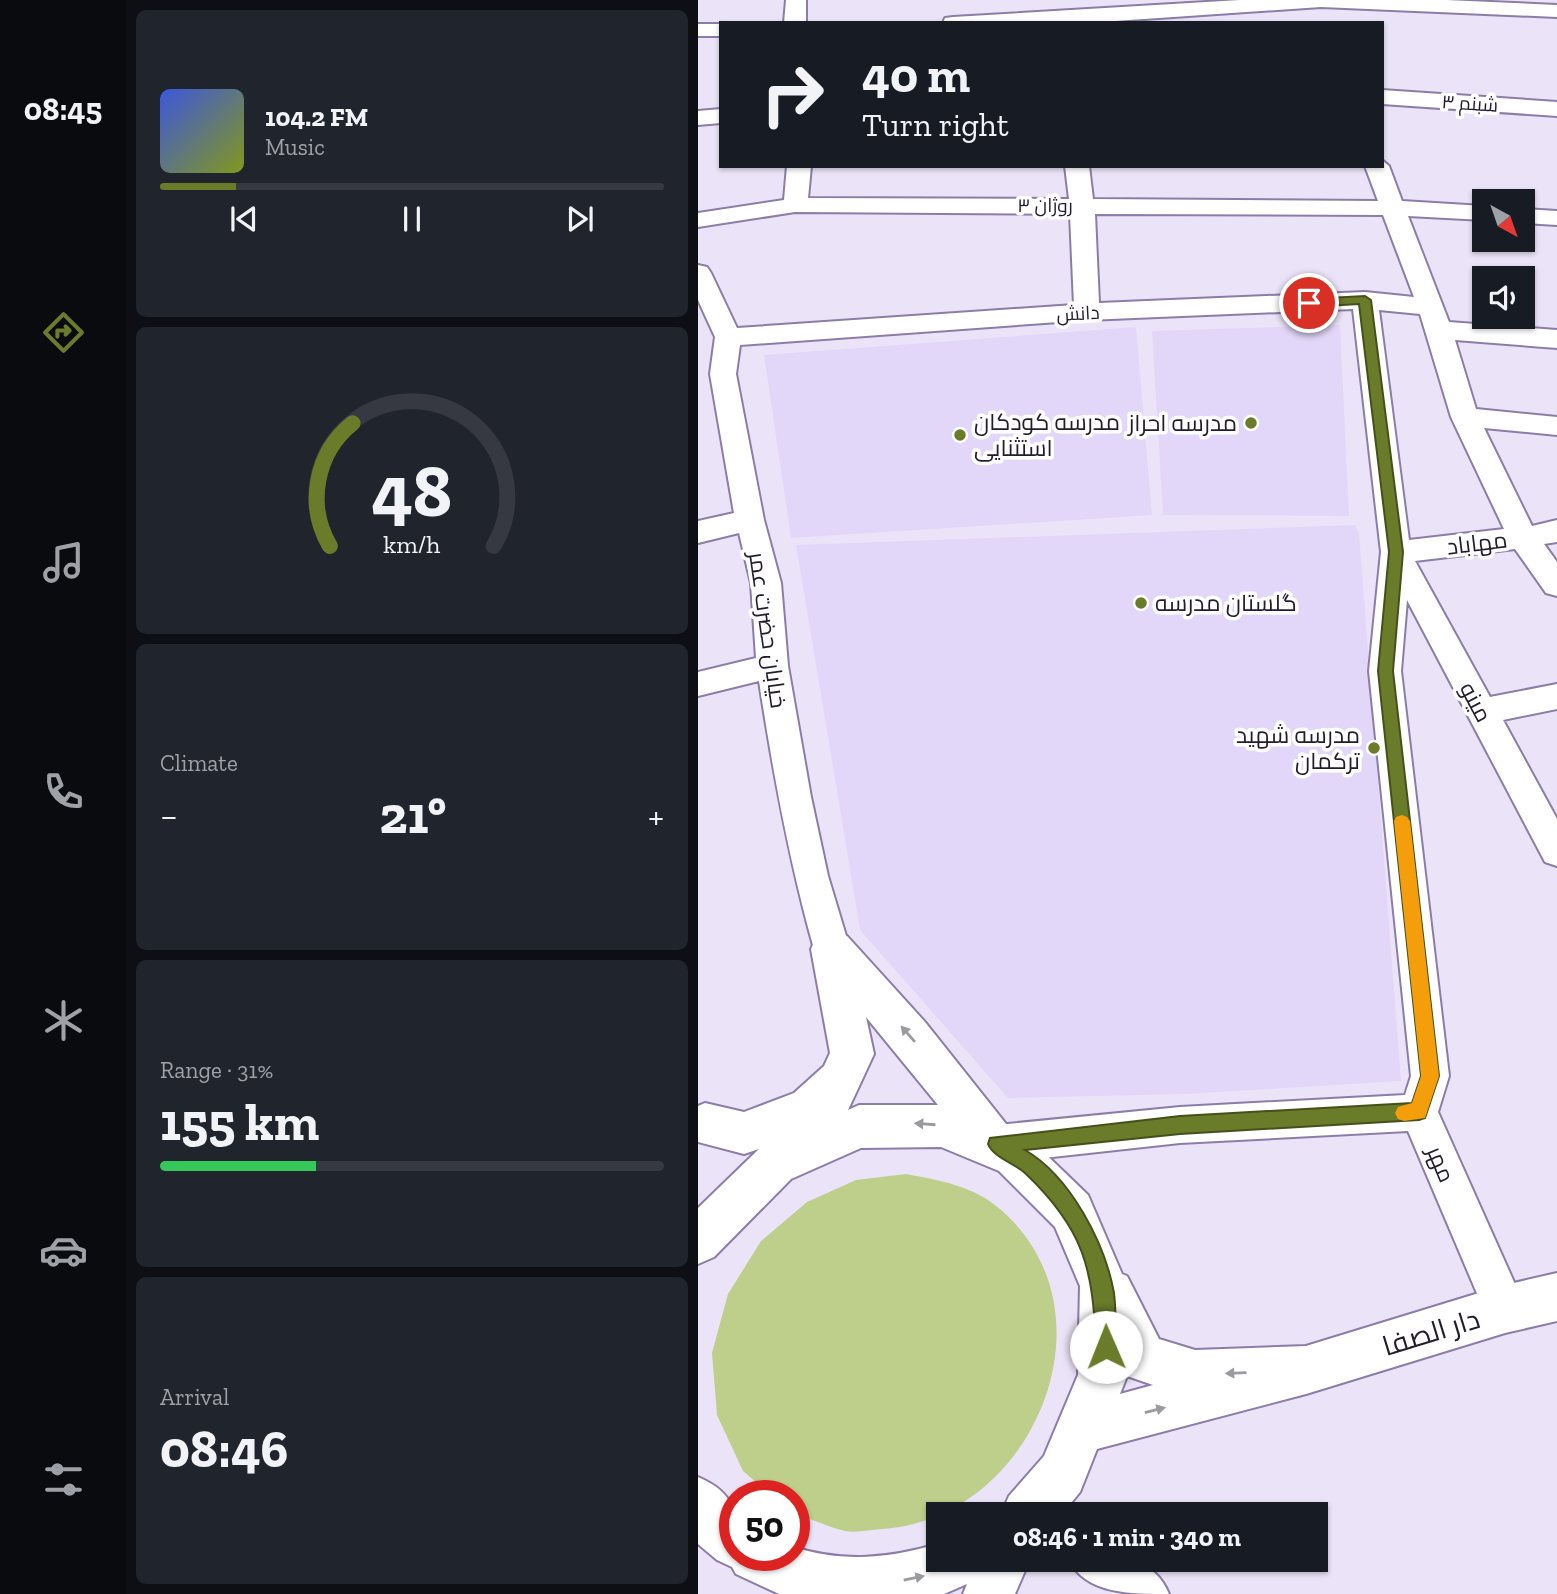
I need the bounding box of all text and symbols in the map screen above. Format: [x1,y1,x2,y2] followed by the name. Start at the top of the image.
[862,46,970,105] text: 40 m
[747,49,838,140] icon: right
[24,90,102,128] text: 08:45
[1441,90,1499,119] street label: شبنم ۳
[265,101,368,133] text: 104.2 FM
[862,106,1009,144] text: Turn right
[265,133,325,161] text: Music
[1472,189,1534,252] north arrow
[1472,189,1535,329] map controls
[1017,194,1073,217] street label: روژان ۳
[225,200,263,238] icon: previous
[393,200,431,238] icon: pause
[561,200,599,238] icon: next
[1472,266,1535,329] button: sound
[1279,273,1339,333] pin
[1290,284,1328,322] icon: arrive
[1056,301,1100,326] street label: دانش
[39,308,88,357] icon: directions
[974,408,1120,462] place label: مدرسه کودکان استثنایی
[1126,409,1237,437] place label: مدرسه احراز
[1243,415,1259,431] marker: مدرسه احراز
[952,427,968,443] marker: مدرسه کودکان استثنایی
[372,448,452,536] text: 48
[1445,525,1509,561] street label: مهاباد
[383,529,441,559] text: km/h
[39,538,88,587] icon: music
[743,548,793,710] street label: خیابان حضرت عمر
[1155,589,1297,617] place label: گلستان مدرسه
[1133,595,1149,611] marker: گلستان مدرسه
[1454,677,1498,727] street label: مینو
[1236,721,1360,775] place label: مدرسه شهید ترکمان
[1366,740,1382,756] marker: مدرسه شهید ترکمان
[160,749,238,777] text: Climate
[39,767,88,816] icon: phone
[379,784,446,846] text: 21°
[160,793,178,839] text: −
[648,793,664,839] text: +
[39,996,88,1045] icon: climate
[900,1025,916,1043] one-way arrow
[160,1056,273,1084] text: Range · 31%
[160,1091,319,1153] text: 155 km
[913,1118,935,1129] one-way arrow
[1420,1140,1461,1186] street label: مهر
[39,1226,88,1275] icon: car
[1378,1302,1484,1363] street label: دار الصفا
[1069,1310,1143,1384] position arrow
[1225,1367,1247,1378] one-way arrow
[160,1383,229,1411] text: Arrival
[1144,1404,1166,1415] one-way arrow
[160,1418,288,1480] text: 08:46
[39,1455,88,1504] icon: filters
[719,1480,810,1571] speed limit sign: 50
[1013,1521,1241,1553] text: 08:46 · 1 min · 340 m
[903,1573,925,1584] one-way arrow

